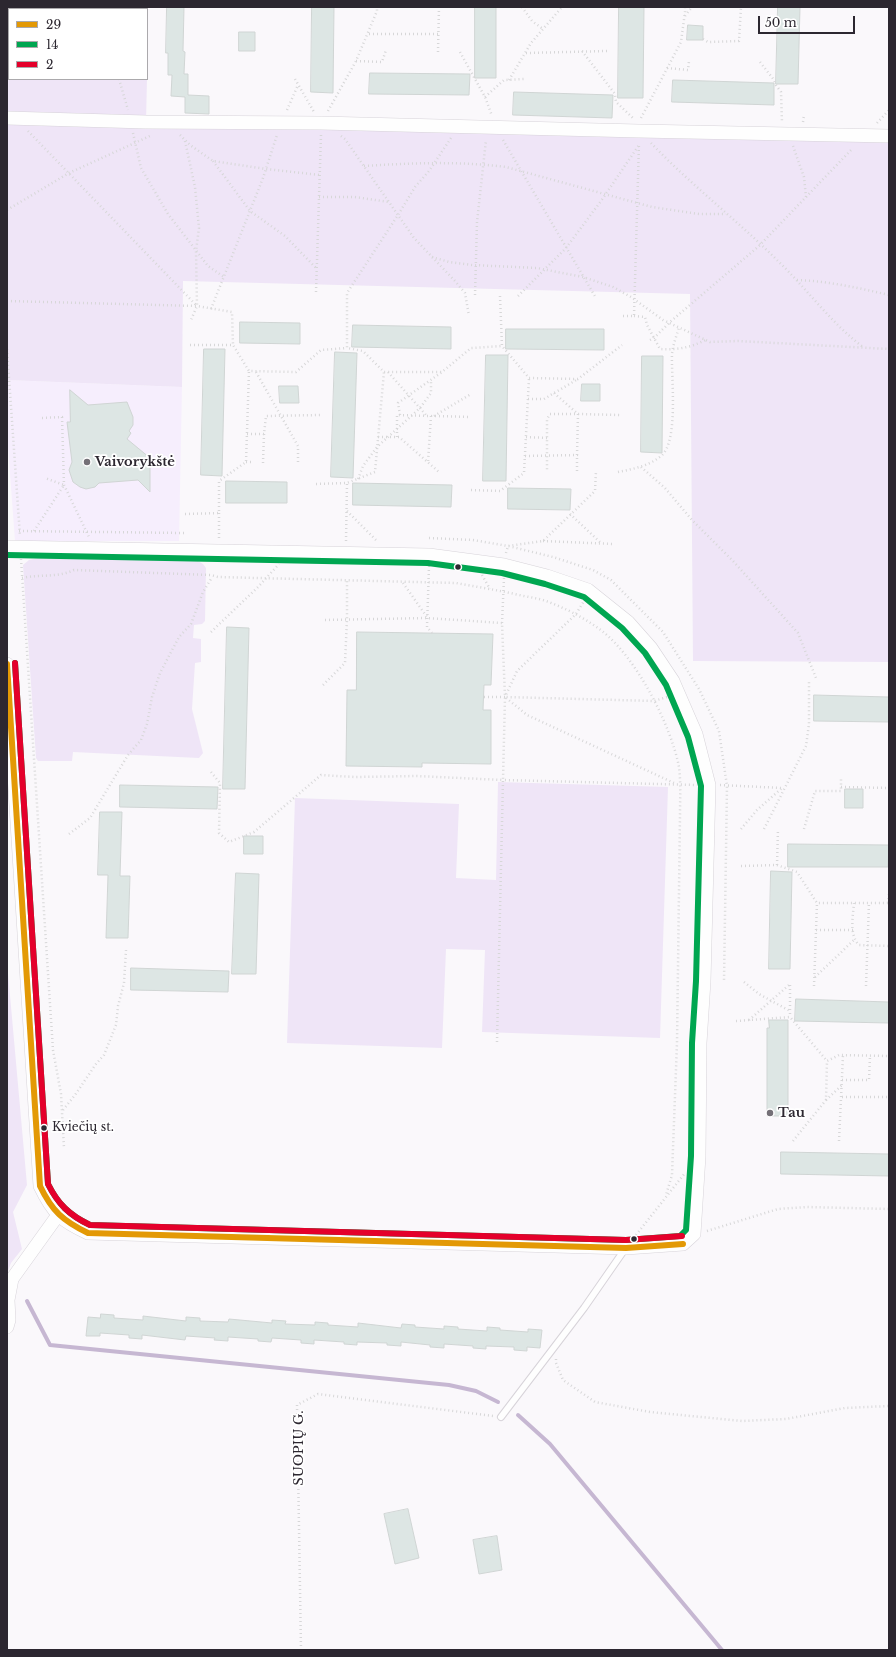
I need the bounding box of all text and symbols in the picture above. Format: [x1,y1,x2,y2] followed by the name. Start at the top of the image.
[8,8,148,80] legend
[760,8,857,34] scale bar
[765,15,797,30] text: 50 m
[46,17,61,32] text: 29
[46,37,58,52] text: 14
[46,57,53,72] text: 2
[95,454,175,470] place label: Vaivorykštė
[82,457,92,467] marker: Vaivorykštė
[453,562,463,572] unlabelled marker
[778,1105,805,1121] place label: Tau
[765,1108,775,1118] marker: Tau
[52,1121,114,1135] place label: Kviečių st.
[39,1123,49,1133] marker: Kviečių st.
[629,1234,639,1244] unlabelled marker
[291,1410,307,1486] street label: SUOPIŲ G.

